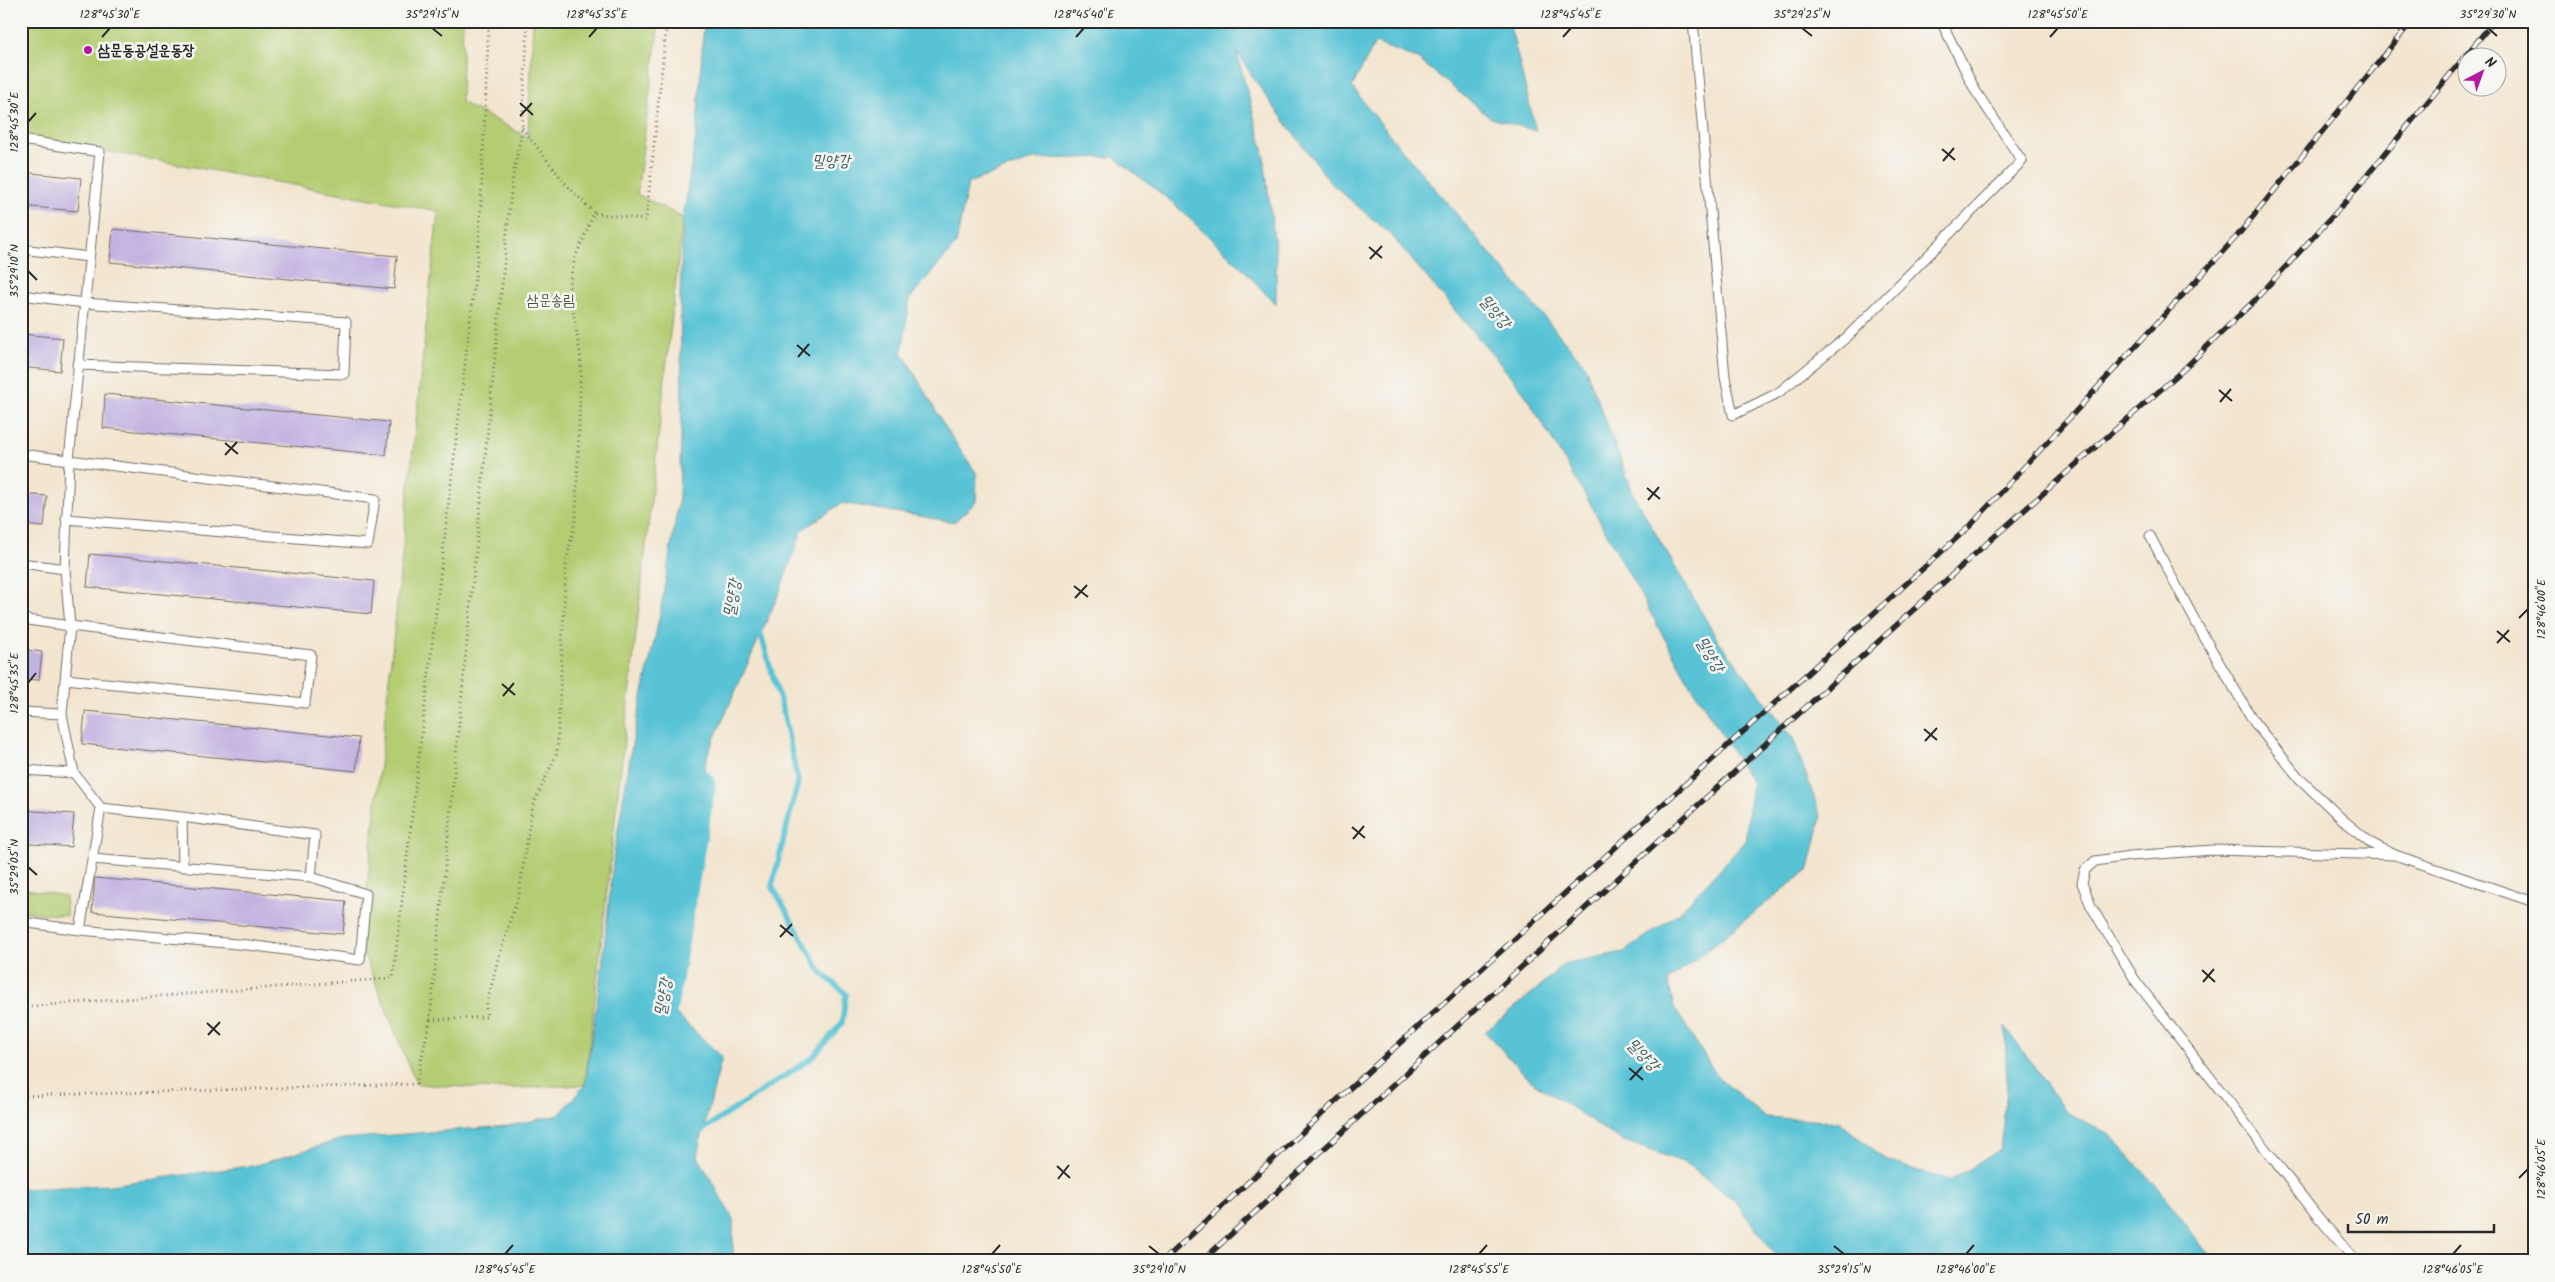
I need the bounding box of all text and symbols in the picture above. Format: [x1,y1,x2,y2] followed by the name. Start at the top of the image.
[80,5,141,24] text: 128°45'30"E
[405,5,459,24] text: 35°29'15"N
[566,5,629,24] text: 128°45'35"E
[1054,5,1115,24] text: 128°45'40"E
[1541,5,1602,24] text: 128°45'45"E
[1773,5,1831,24] text: 35°29'25"N
[2028,5,2089,24] text: 128°45'50"E
[2460,5,2516,24] text: 35°29'30"N
[97,39,195,63] place label: 삼문동공설운동장
[82,44,94,56] marker: 삼문동공설운동장
[2458,48,2508,98] north arrow
[2479,52,2501,74] text: N
[5,91,24,152] text: 128°45'30"E
[812,149,852,174] water label: 밀양강
[5,244,24,298] text: 35°29'10"N
[527,289,575,313] park label: 삼문송림
[1473,289,1518,336] water label: 밀양강
[717,575,749,619] water label: 밀양강
[2532,578,2551,639] text: 128°46'00"E
[1689,632,1731,680] water label: 밀양강
[5,651,24,714] text: 128°45'35"E
[5,839,24,895] text: 35°29'05"N
[648,974,680,1018] water label: 밀양강
[1621,1032,1667,1079] water label: 밀양강
[2532,1138,2551,1199] text: 128°46'05"E
[2348,1202,2494,1234] scale bar
[2355,1208,2389,1232] text: 50 m
[475,1260,536,1279] text: 128°45'45"E
[962,1260,1023,1279] text: 128°45'50"E
[1132,1260,1186,1279] text: 35°29'10"N
[1449,1260,1510,1279] text: 128°45'55"E
[1817,1260,1871,1279] text: 35°29'15"N
[1936,1260,1997,1279] text: 128°46'00"E
[2423,1260,2484,1279] text: 128°46'05"E

